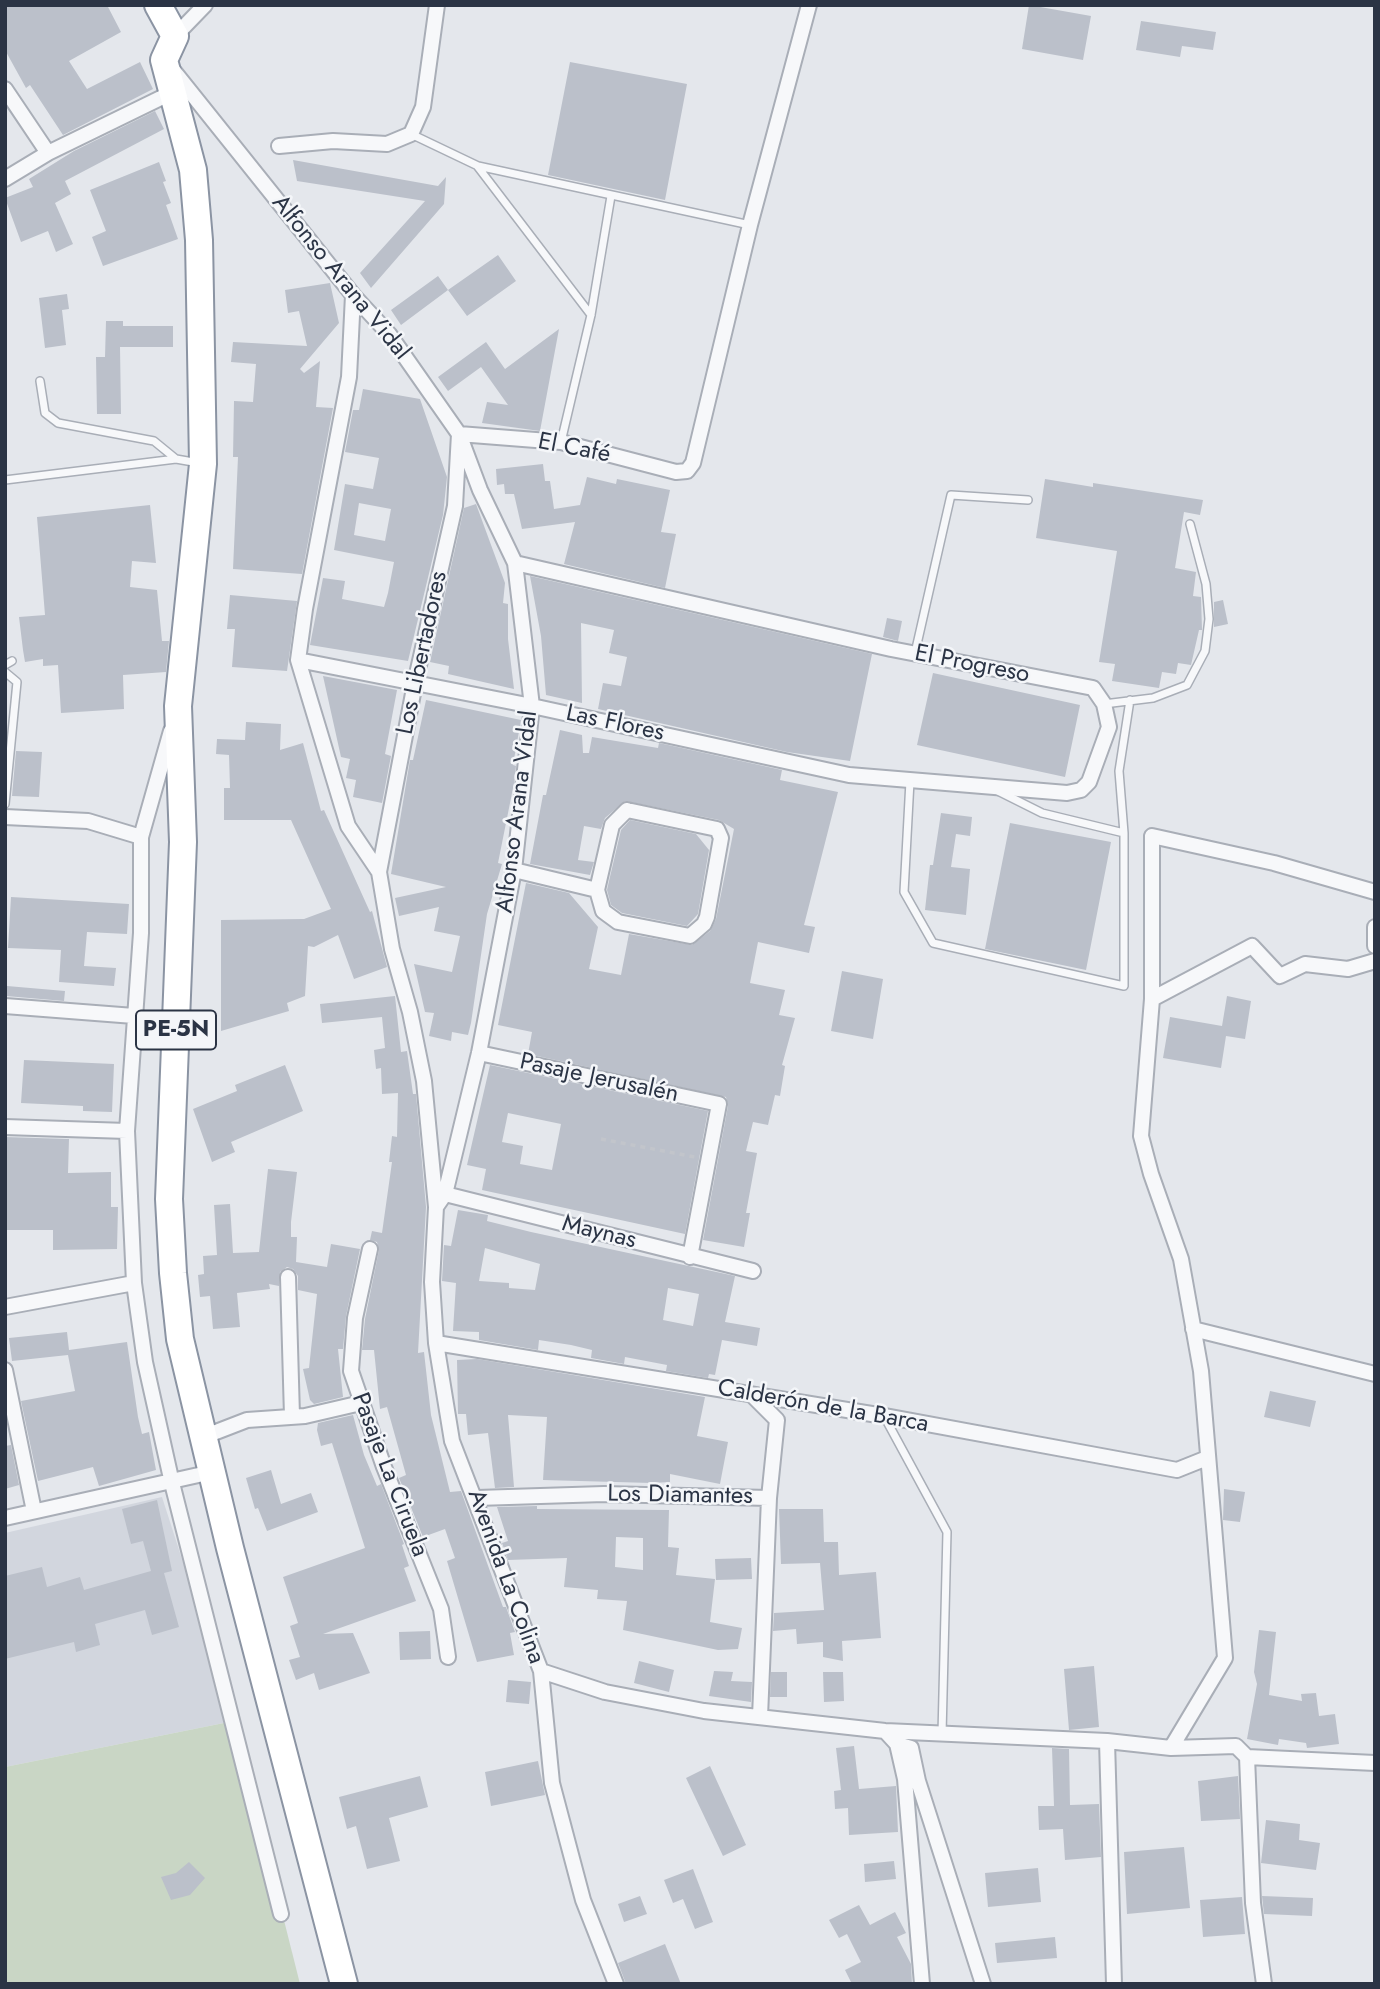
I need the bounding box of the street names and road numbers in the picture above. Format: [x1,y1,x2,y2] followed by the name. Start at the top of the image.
[265,190,415,366] street label: Alfonso Arana Vidal
[535,428,613,470] street label: El Café
[392,569,454,737] street label: Los Libertadores
[912,640,1032,690] street label: El Progreso
[563,700,667,748] street label: Las Flores
[491,709,545,915] street label: Alfonso Arana Vidal
[136,1010,216,1050] road number: PE-5N
[517,1048,681,1110] street label: Pasaje Jerusalén
[559,1210,639,1256] street label: Maynas
[715,1374,931,1440] street label: Calderón de la Barca
[345,1389,433,1561] street label: Pasaje La Ciruela
[607,1480,753,1512] street label: Los Diamantes
[460,1486,550,1668] street label: Avenida La Colina

